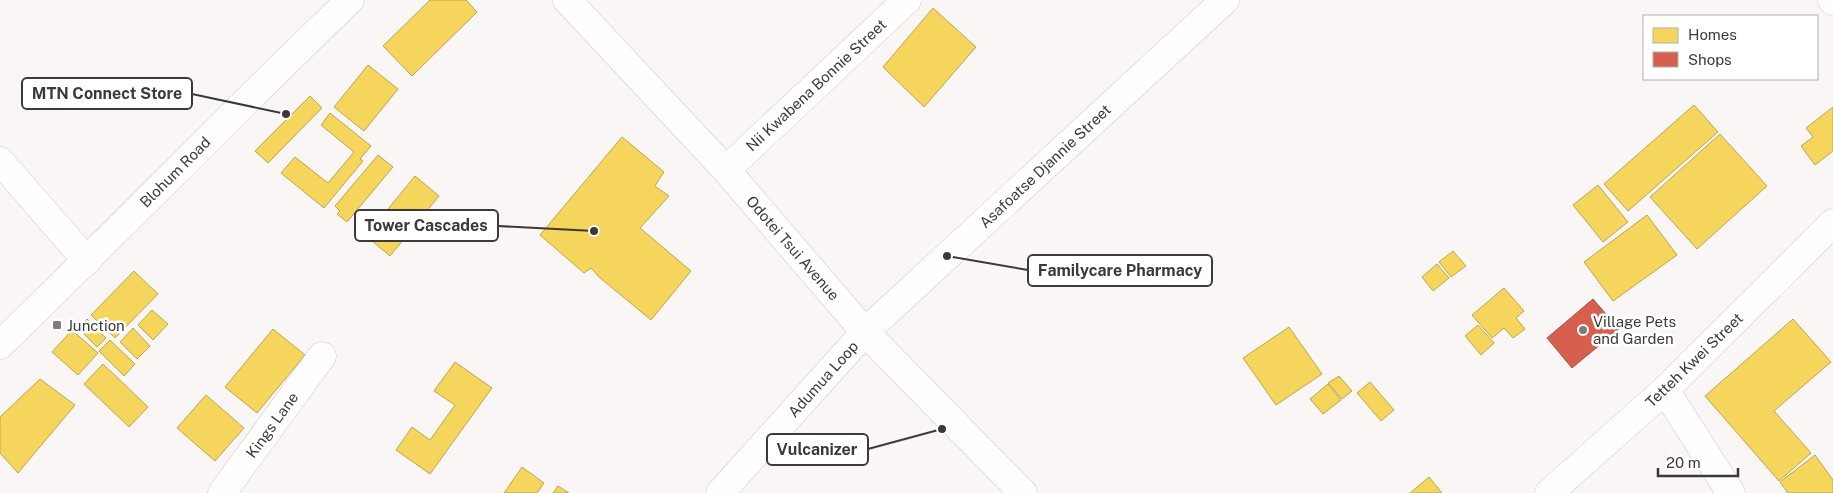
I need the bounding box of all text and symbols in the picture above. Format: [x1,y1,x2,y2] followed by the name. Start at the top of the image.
[742,15,890,154] street label: Nii Kwabena Bonnie Street
[1643,15,1818,80] legend
[1688,26,1737,43] text: Homes
[1688,51,1732,68] text: Shops
[22,78,192,109] callout: MTN Connect Store
[32,84,182,103] text: MTN Connect Store
[976,101,1114,231] street label: Asafoatse Djannie Street
[136,133,214,211] street label: Blohum Road
[743,192,843,304] street label: Odotei Tsui Avenue
[355,210,498,241] callout: Tower Cascades
[364,216,488,235] text: Tower Cascades
[1028,255,1212,286] callout: Familycare Pharmacy
[1038,261,1202,280] text: Familycare Pharmacy
[1642,309,1746,411] street label: Tetteh Kwei Street
[1593,313,1676,347] place label: Village Pets and Garden
[67,317,125,334] place label: Junction
[51,319,63,331] marker: Junction
[1577,324,1589,336] marker: Village Pets and Garden
[785,338,862,420] street label: Adumua Loop
[243,389,301,461] street label: Kings Lane
[767,434,868,465] callout: Vulcanizer
[777,440,858,459] text: Vulcanizer
[1658,446,1738,478] scale bar
[1666,454,1701,471] text: 20 m

